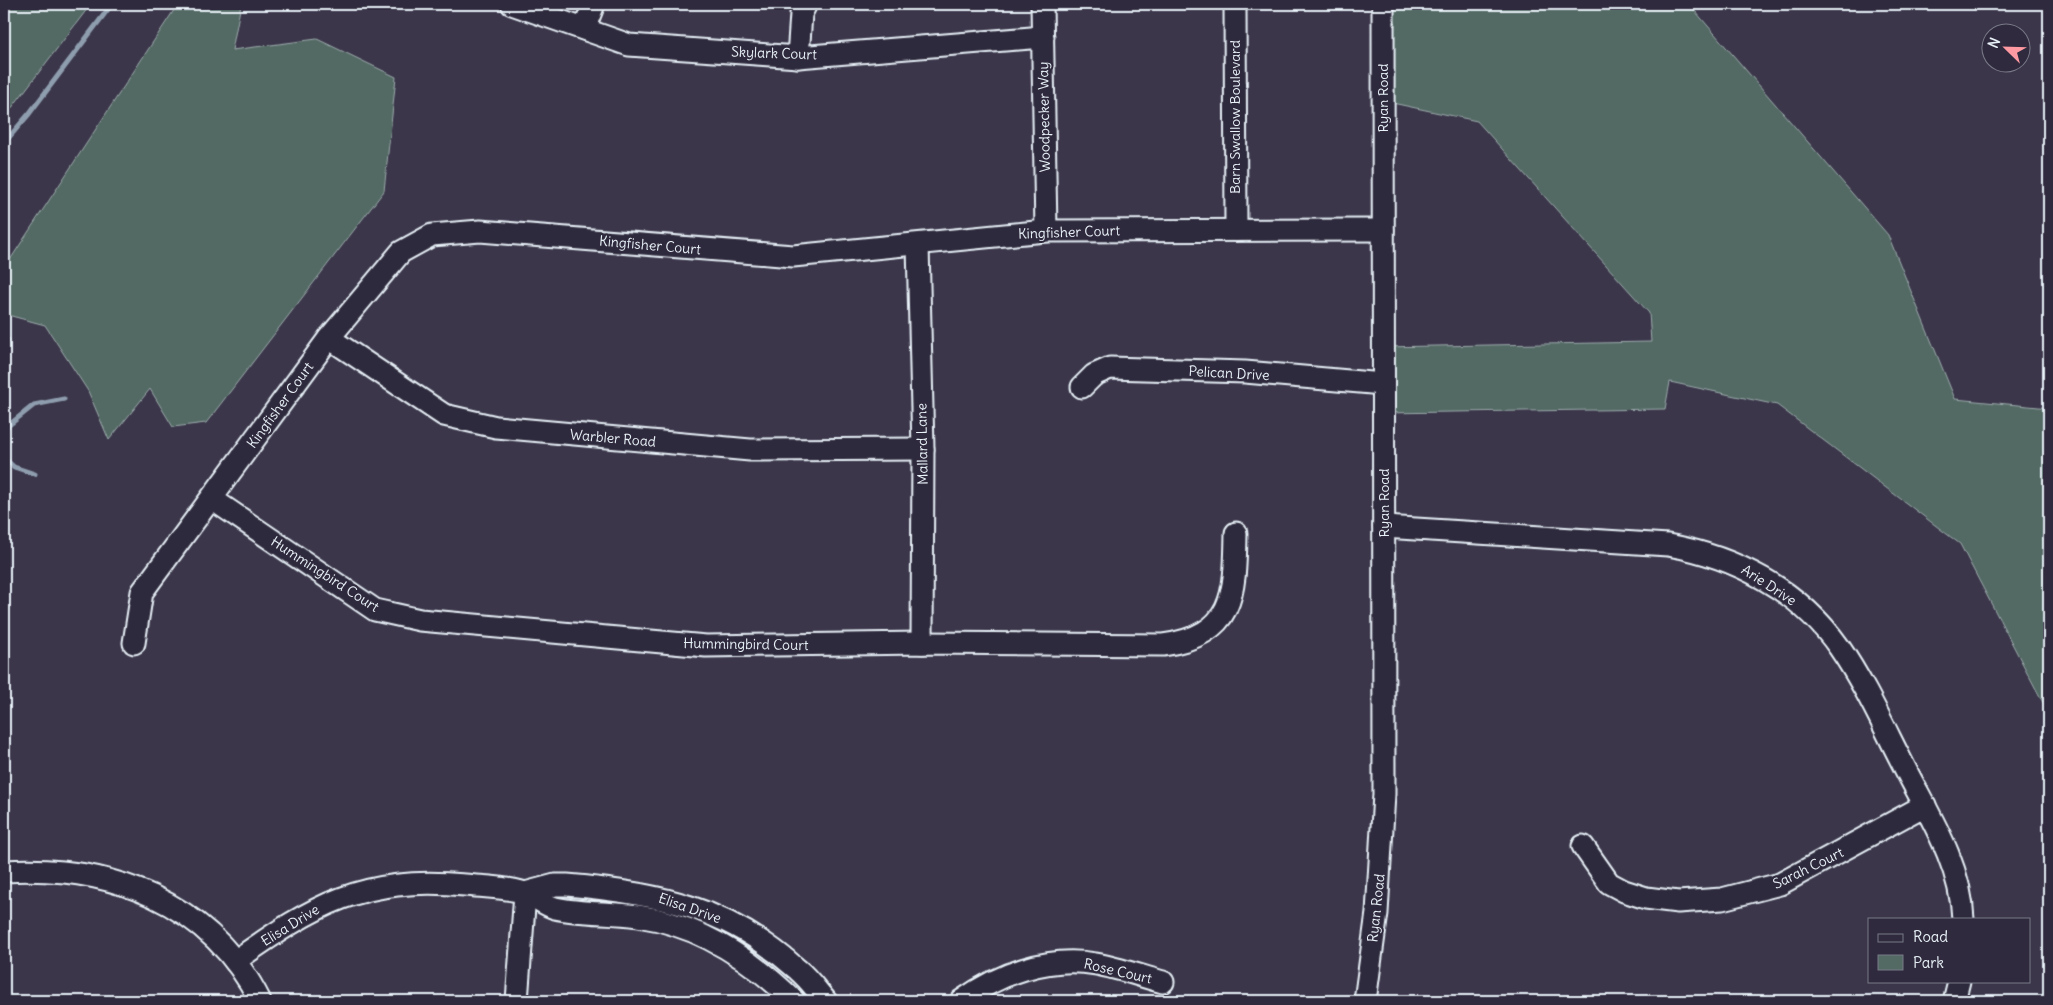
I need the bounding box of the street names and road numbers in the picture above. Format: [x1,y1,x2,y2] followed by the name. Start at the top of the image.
[1226,40,1244,194] street label: Barn Swallow Boulevard
[731,43,817,64] street label: Skylark Court
[1034,62,1054,172] street label: Woodpecker Way
[1374,63,1392,133] street label: Ryan Road
[1018,221,1121,243] street label: Kingfisher Court
[598,232,702,258] street label: Kingfisher Court
[243,358,317,452] street label: Kingfisher Court
[1188,362,1270,384] street label: Pelican Drive
[912,403,932,485] street label: Mallard Lane
[569,425,657,451] street label: Warbler Road
[1375,468,1393,538] street label: Ryan Road
[268,532,383,616] street label: Hummingbird Court
[1738,561,1800,609] street label: Arie Drive
[683,634,809,654] street label: Hummingbird Court
[1770,843,1846,893] street label: Sarah Court
[1363,873,1389,943] street label: Ryan Road
[656,889,724,927] street label: Elisa Drive
[258,900,322,950] street label: Elisa Drive
[1082,954,1154,988] street label: Rose Court

